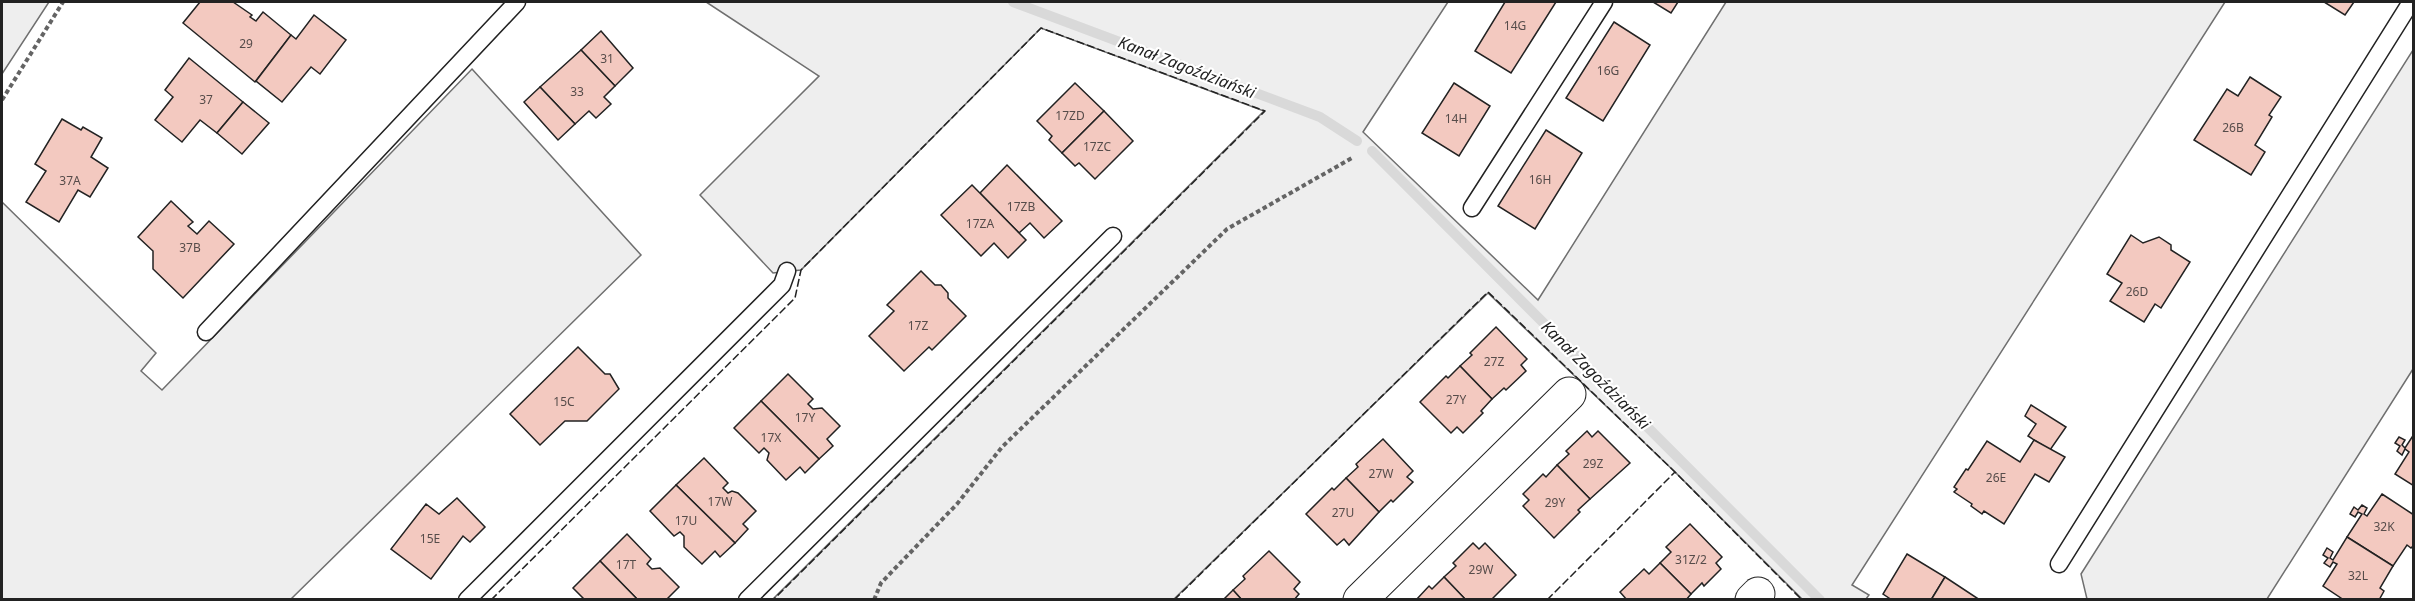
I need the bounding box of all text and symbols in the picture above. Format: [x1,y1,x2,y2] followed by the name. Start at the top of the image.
[1504,17,1526,34] house number: 14G
[1115,31,1260,104] water label: Kanał Zagoździański
[239,35,253,52] house number: 29
[600,50,614,67] house number: 31
[1597,62,1619,79] house number: 16G
[570,83,584,100] house number: 33
[199,91,213,108] house number: 37
[1055,107,1085,124] house number: 17ZD
[1445,110,1467,127] house number: 14H
[2222,119,2244,136] house number: 26B
[1083,138,1111,155] house number: 17ZC
[1529,171,1551,188] house number: 16H
[59,172,81,189] house number: 37A
[1007,198,1035,215] house number: 17ZB
[966,215,994,232] house number: 17ZA
[179,239,201,256] house number: 37B
[2126,283,2148,300] house number: 26D
[1537,316,1656,435] water label: Kanał Zagoździański
[908,317,928,334] house number: 17Z
[1484,353,1504,370] house number: 27Z
[1446,391,1466,408] house number: 27Y
[553,393,575,410] house number: 15C
[795,409,815,426] house number: 17Y
[761,429,781,446] house number: 17X
[1583,455,1603,472] house number: 29Z
[1369,465,1393,482] house number: 27W
[1986,469,2006,486] house number: 26E
[708,493,732,510] house number: 17W
[1545,494,1565,511] house number: 29Y
[1332,504,1354,521] house number: 27U
[675,512,697,529] house number: 17U
[2373,518,2395,535] house number: 32K
[420,530,440,547] house number: 15E
[1675,551,1707,568] house number: 31Z/2
[616,556,637,573] house number: 17T
[1469,561,1493,578] house number: 29W
[2348,567,2368,584] house number: 32L

